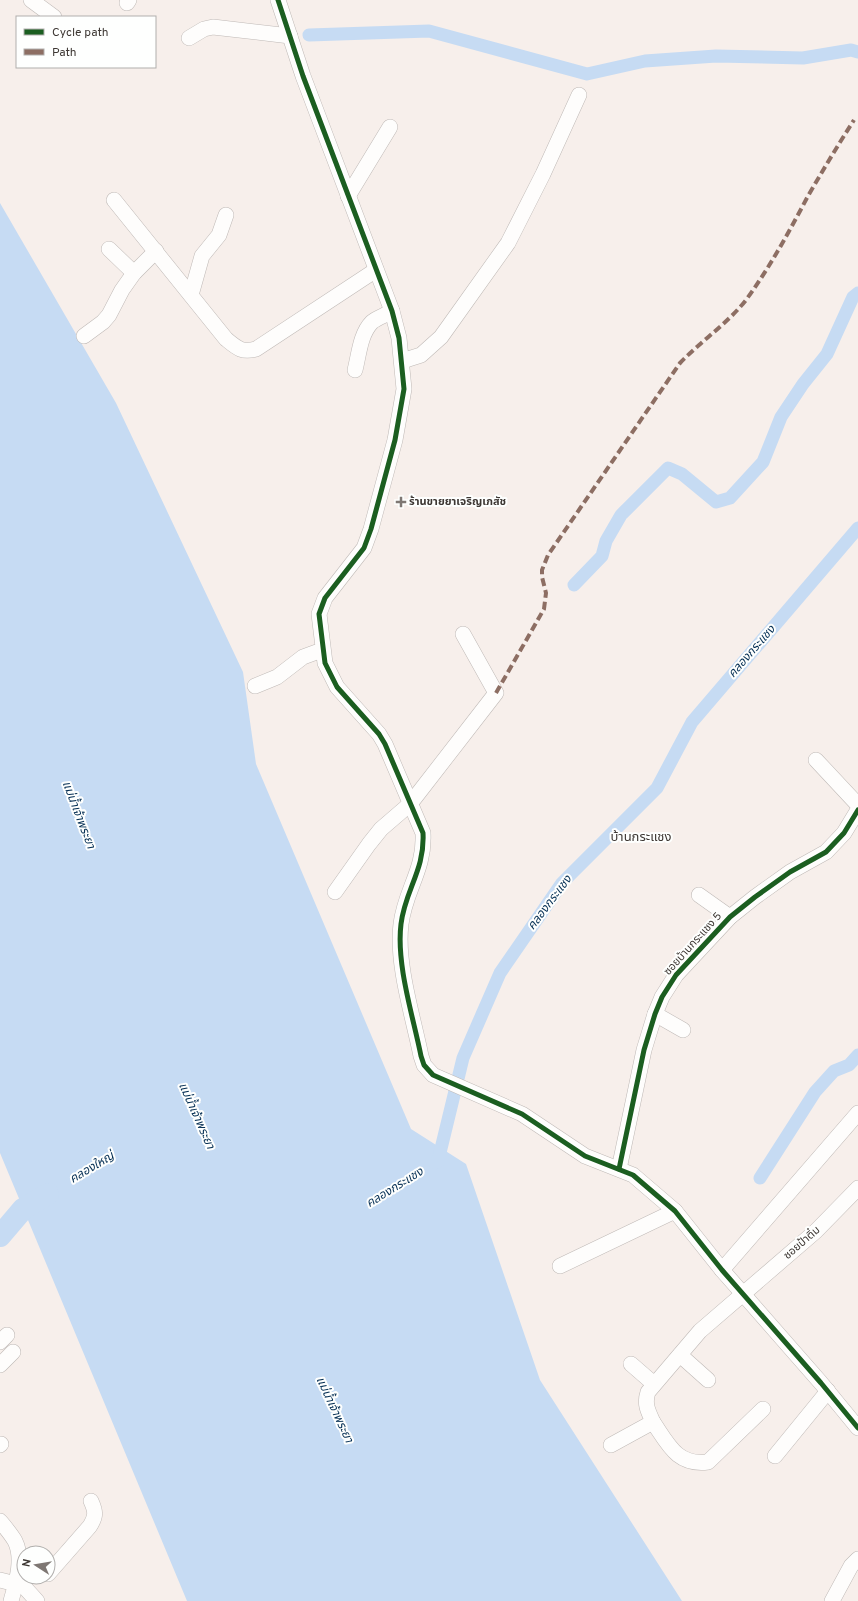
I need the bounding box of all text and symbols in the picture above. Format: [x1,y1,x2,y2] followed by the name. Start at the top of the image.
[16,16,156,68] legend
[52,25,109,41] text: Cycle path
[52,45,77,61] text: Path
[409,495,506,509] place label: ร้านขายยาเจริญเภสัช
[396,497,406,507] marker: ร้านขายยาเจริญเภสัช
[725,622,780,682] water label: คลองกระแชง
[58,778,100,852] water label: แม่น้ำเจ้าพระยา
[611,830,672,846] district label: บ้านกระแชง
[524,872,576,934] water label: คลองกระแชง
[661,909,725,978] street label: ซอยบ้านกระแชง 5
[174,1079,220,1153] water label: แม่น้ำเจ้าพระยา
[67,1148,119,1187] water label: คลองใหญ่
[363,1164,427,1212] water label: คลองกระแชง
[780,1222,823,1263] street label: ซอยป้าติ๋ม
[312,1374,359,1447] water label: แม่น้ำเจ้าพระยา
[16,1545,56,1585] north arrow
[20,1558,35,1568] text: N

